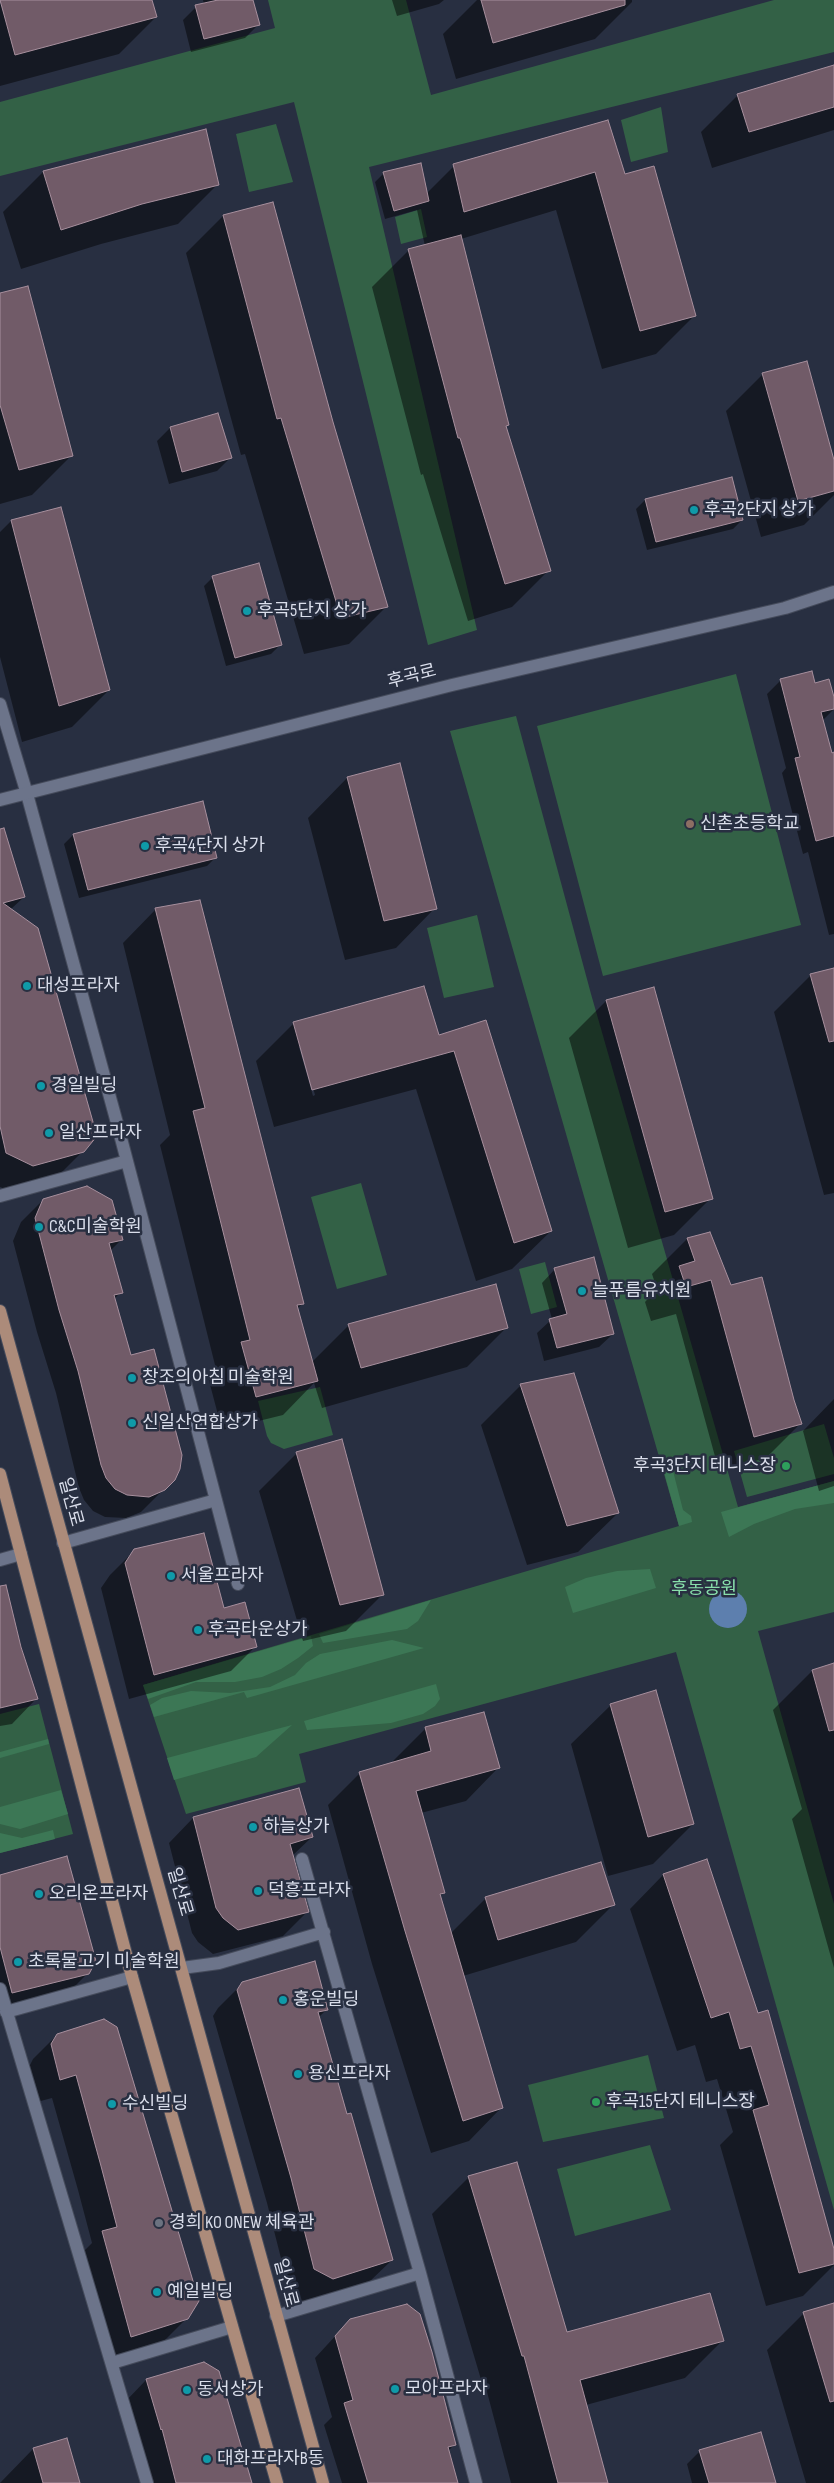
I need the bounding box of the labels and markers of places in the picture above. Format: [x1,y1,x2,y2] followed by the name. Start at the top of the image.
[704,499,814,521] place label: 후곡2단지 상가
[688,504,700,516] marker: 후곡2단지 상가
[257,600,366,622] place label: 후곡5단지 상가
[241,605,253,617] marker: 후곡5단지 상가
[700,813,799,835] place label: 신촌초등학교
[684,818,696,830] marker: 신촌초등학교
[155,835,265,857] place label: 후곡4단지 상가
[139,840,151,852] marker: 후곡4단지 상가
[37,975,120,997] place label: 대성프라자
[21,980,33,992] marker: 대성프라자
[51,1075,117,1097] place label: 경일빌딩
[35,1080,47,1092] marker: 경일빌딩
[59,1122,142,1144] place label: 일산프라자
[43,1127,55,1139] marker: 일산프라자
[49,1216,142,1238] place label: C&C미술학원
[33,1221,45,1233] marker: C&C미술학원
[592,1280,691,1302] place label: 늘푸름유치원
[576,1285,588,1297] marker: 늘푸름유치원
[142,1367,294,1389] place label: 창조의아침 미술학원
[126,1372,138,1384] marker: 창조의아침 미술학원
[142,1412,258,1434] place label: 신일산연합상가
[126,1417,138,1429] marker: 신일산연합상가
[633,1455,776,1477] place label: 후곡3단지 테니스장
[780,1460,792,1472] marker: 후곡3단지 테니스장
[181,1565,264,1587] place label: 서울프라자
[165,1570,177,1582] marker: 서울프라자
[208,1619,307,1641] place label: 후곡타운상가
[192,1624,204,1636] marker: 후곡타운상가
[263,1816,329,1838] place label: 하늘상가
[247,1821,259,1833] marker: 하늘상가
[268,1880,351,1902] place label: 덕흥프라자
[49,1883,148,1905] place label: 오리온프라자
[252,1885,264,1897] marker: 덕흥프라자
[33,1888,45,1900] marker: 오리온프라자
[28,1951,180,1973] place label: 초록물고기 미술학원
[12,1956,24,1968] marker: 초록물고기 미술학원
[293,1989,359,2011] place label: 홍운빌딩
[277,1994,289,2006] marker: 홍운빌딩
[308,2063,391,2085] place label: 용신프라자
[292,2068,304,2080] marker: 용신프라자
[606,2091,755,2113] place label: 후곡15단지 테니스장
[122,2093,188,2115] place label: 수신빌딩
[590,2096,602,2108] marker: 후곡15단지 테니스장
[106,2098,118,2110] marker: 수신빌딩
[169,2212,314,2234] place label: 경희 KO ONEW 체육관
[153,2217,165,2229] marker: 경희 KO ONEW 체육관
[167,2281,233,2303] place label: 예일빌딩
[151,2286,163,2298] marker: 예일빌딩
[405,2378,488,2400] place label: 모아프라자
[197,2379,263,2401] place label: 동서상가
[389,2383,401,2395] marker: 모아프라자
[181,2384,193,2396] marker: 동서상가
[217,2448,324,2470] place label: 대화프라자B동
[201,2453,213,2465] marker: 대화프라자B동

